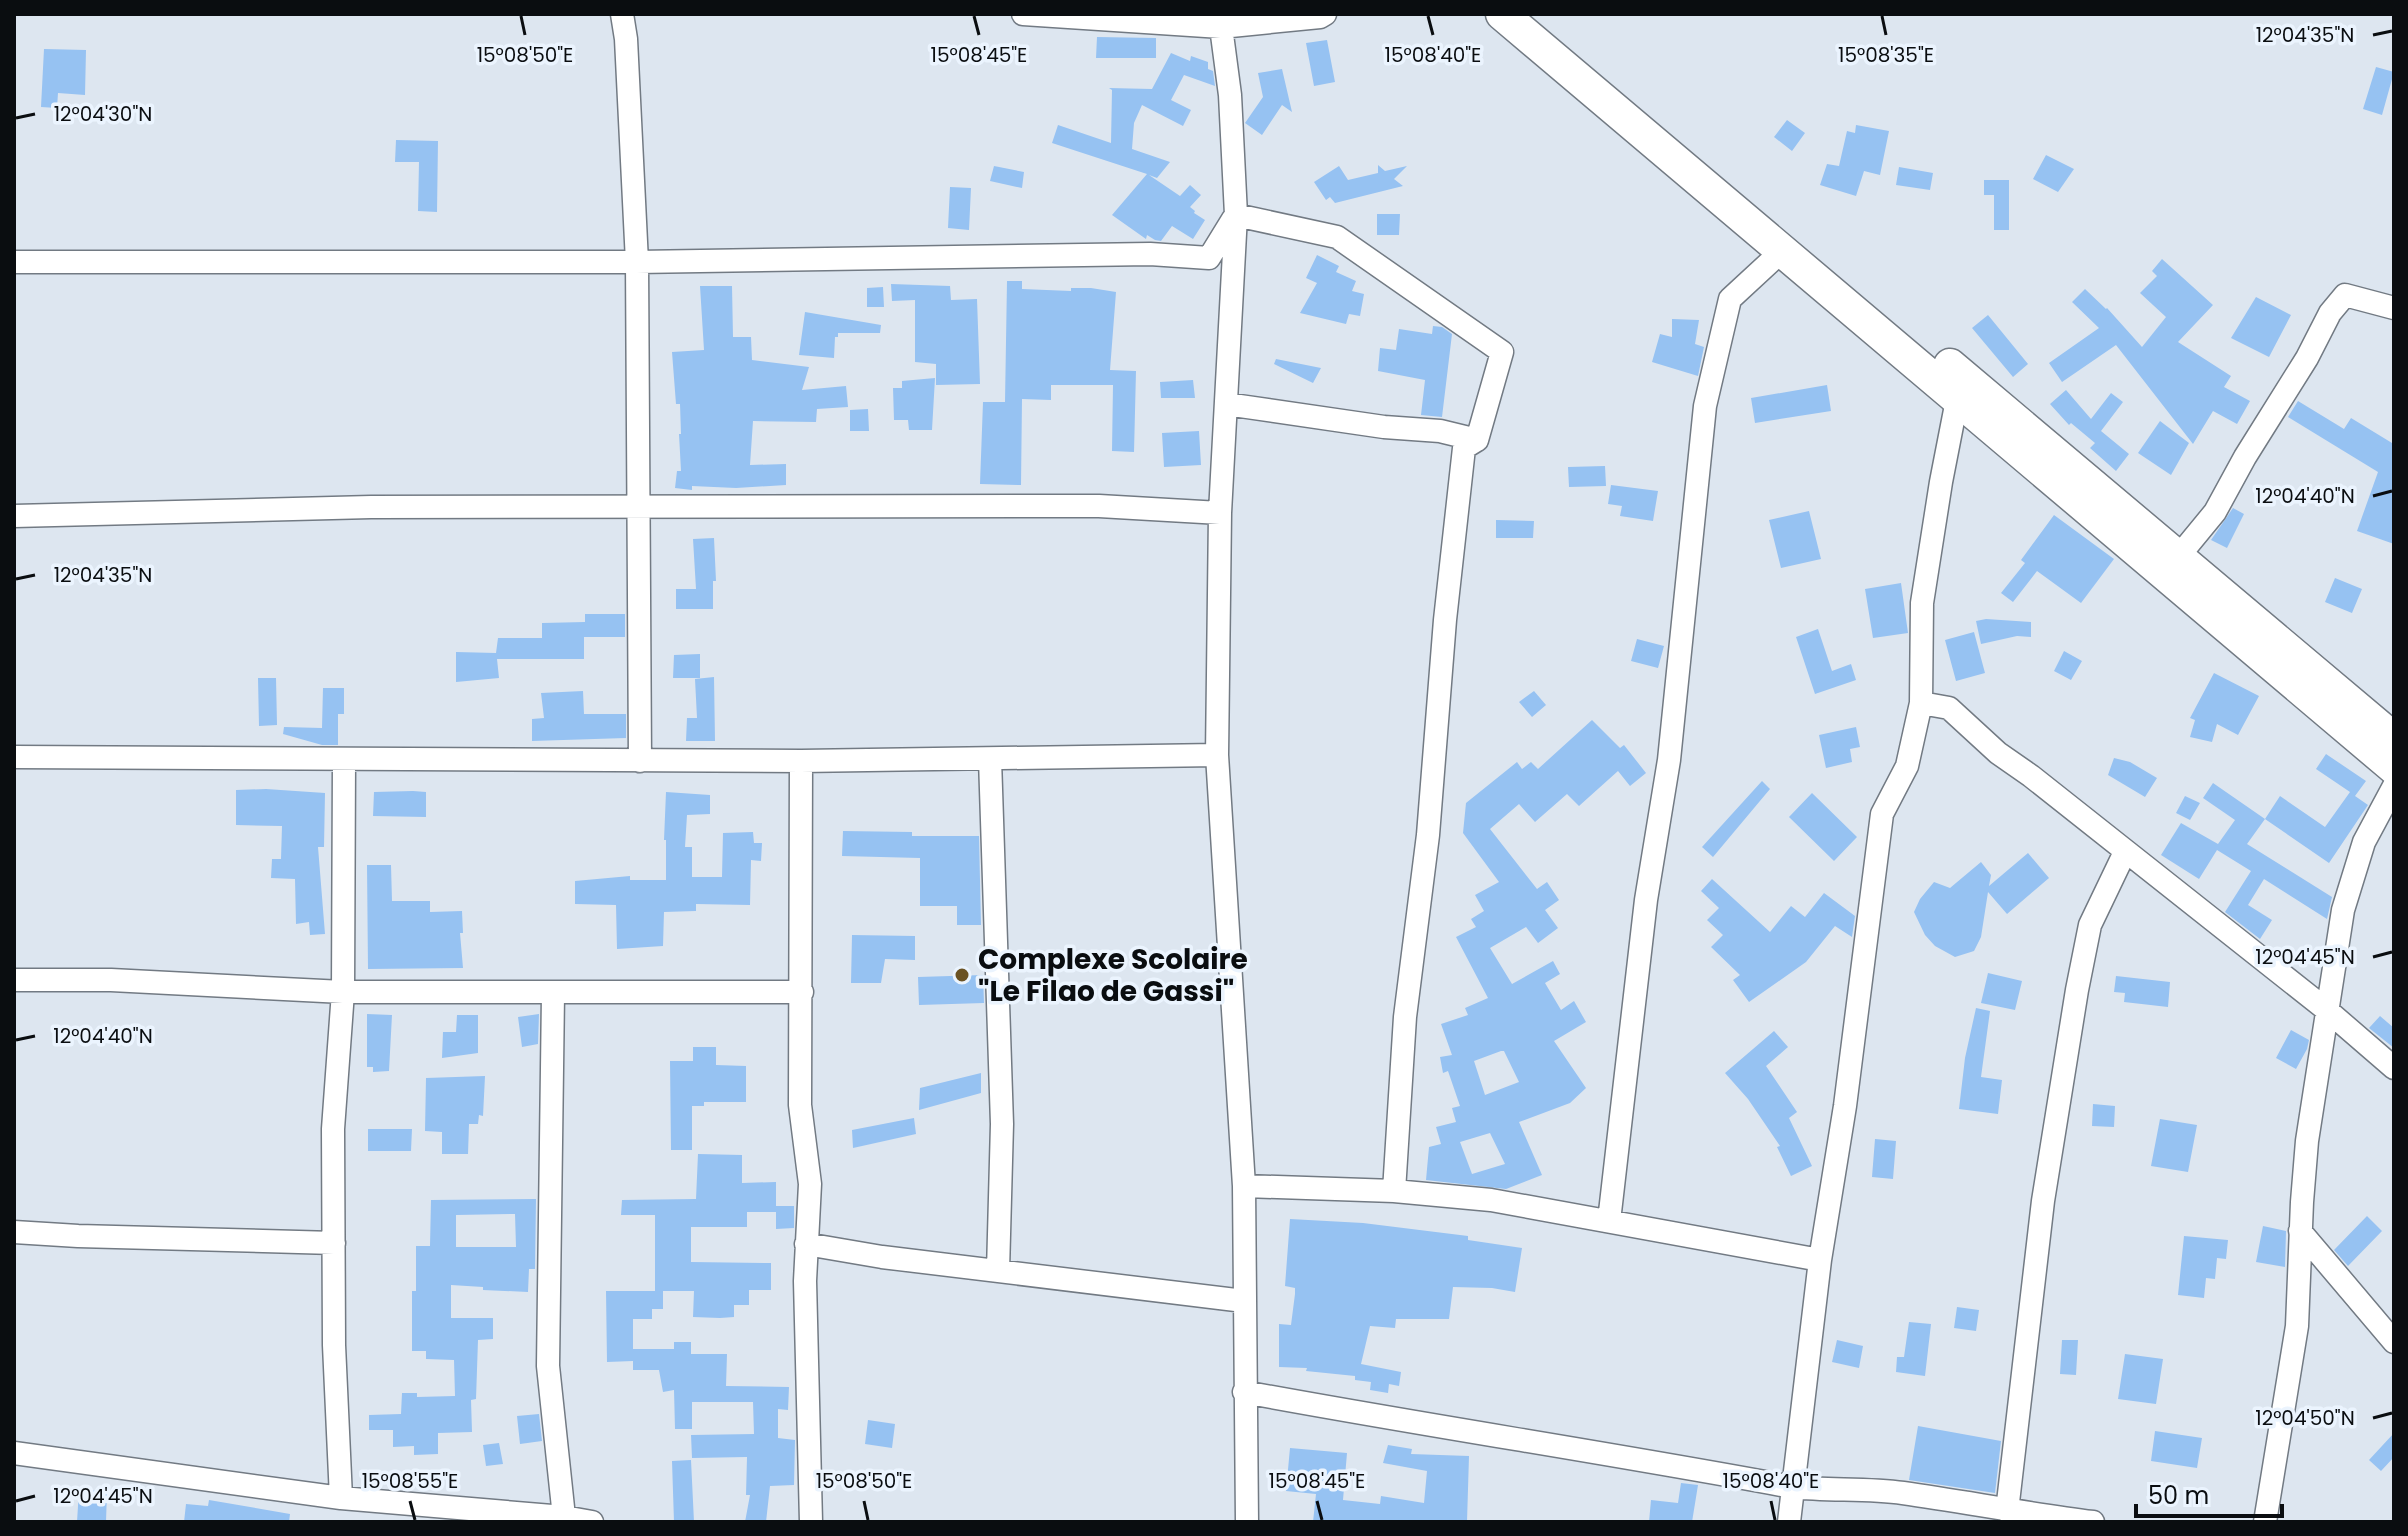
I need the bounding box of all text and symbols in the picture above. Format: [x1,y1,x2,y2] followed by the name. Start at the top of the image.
[2256,21,2354,49] text: 12°04'35"N
[477,41,573,69] text: 15°08'50"E
[931,41,1027,69] text: 15°08'45"E
[1385,41,1481,69] text: 15°08'40"E
[1838,41,1934,69] text: 15°08'35"E
[54,100,152,128] text: 12°04'30"N
[2255,482,2355,510] text: 12°04'40"N
[54,561,152,589] text: 12°04'35"N
[978,940,1248,1011] place label: Complexe Scolaire "Le Filao de Gassi"
[2255,943,2355,971] text: 12°04'45"N
[953,966,971,984] marker: Complexe Scolaire "Le Filao de Gassi"
[53,1022,153,1050] text: 12°04'40"N
[2255,1404,2355,1432] text: 12°04'50"N
[362,1467,458,1495] text: 15°08'55"E
[816,1467,912,1495] text: 15°08'50"E
[1269,1467,1365,1495] text: 15°08'45"E
[1723,1467,1819,1495] text: 15°08'40"E
[2136,1468,2282,1518] scale bar
[2148,1479,2209,1512] text: 50 m
[53,1482,153,1510] text: 12°04'45"N

